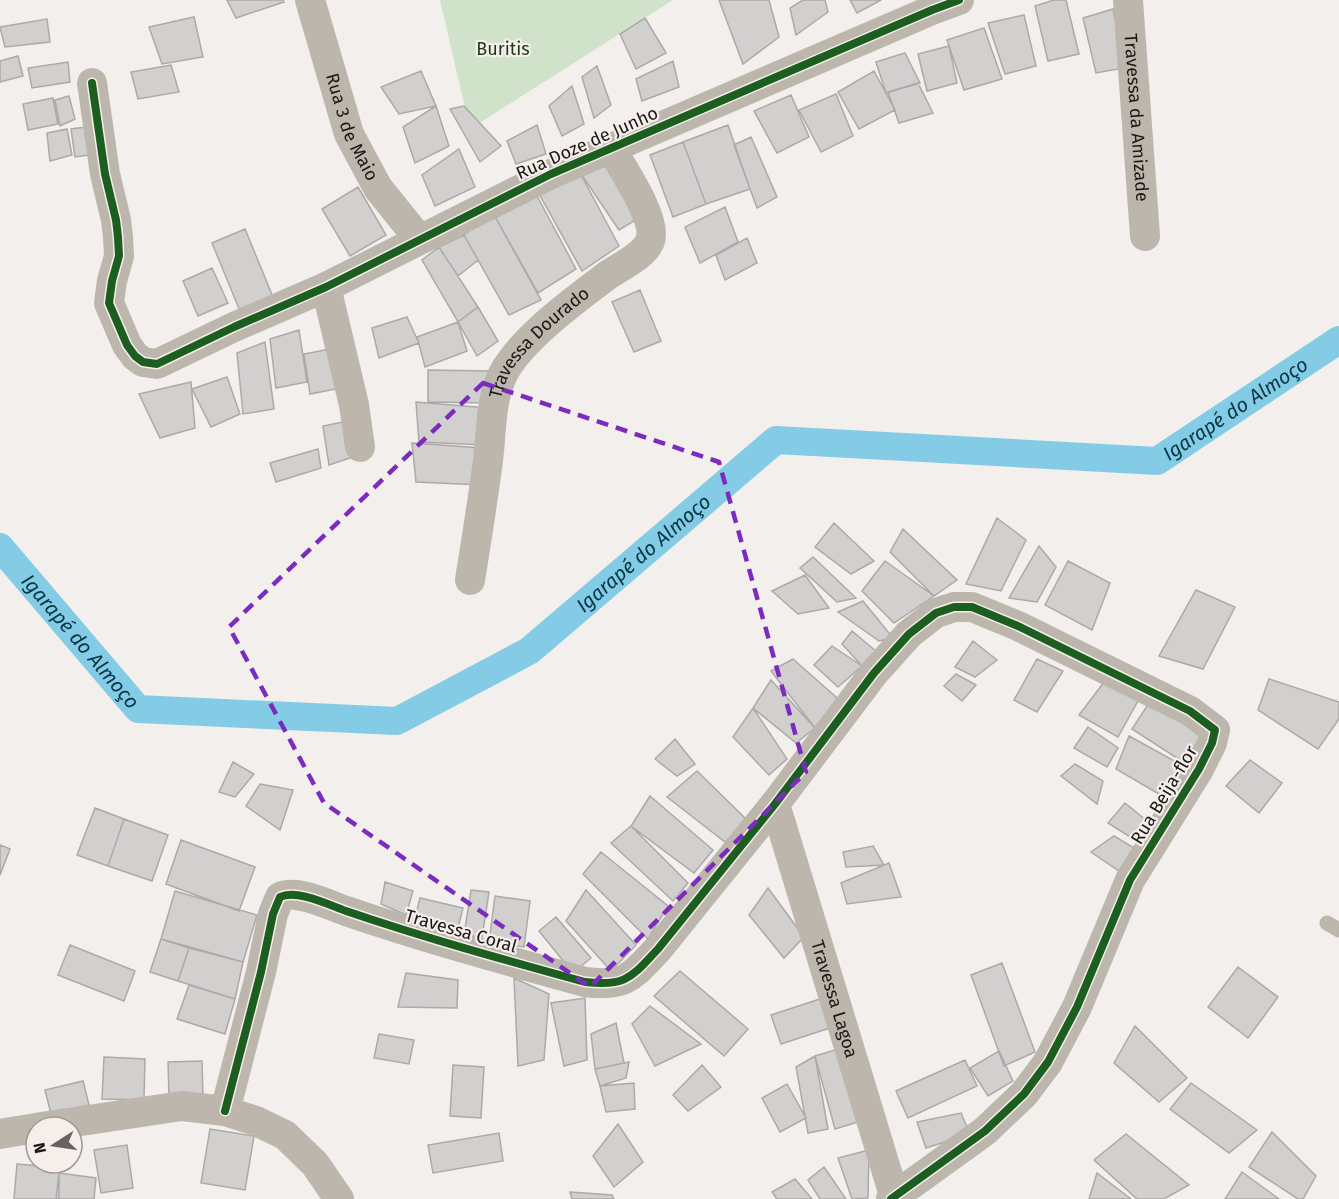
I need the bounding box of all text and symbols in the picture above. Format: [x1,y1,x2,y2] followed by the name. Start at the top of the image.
[1119,33,1154,203] street label: Travessa da Amizade
[476,38,530,60] park label: Buritis
[321,71,383,185] street label: Rua 3 de Maio
[513,102,661,184] street label: Rua Doze de Junho
[484,282,594,401] street label: Travessa Dourado
[1158,352,1312,466] water label: Igarapé do Almoço
[571,489,716,617] water label: Igarapé do Almoço
[16,569,144,714] water label: Igarapé do Almoço
[1126,742,1202,848] street label: Rua Beija-flor
[402,904,520,958] street label: Travessa Coral
[806,938,863,1061] street label: Travessa Lagoa
[24,1115,84,1175] north arrow
[29,1141,50,1155] text: N

